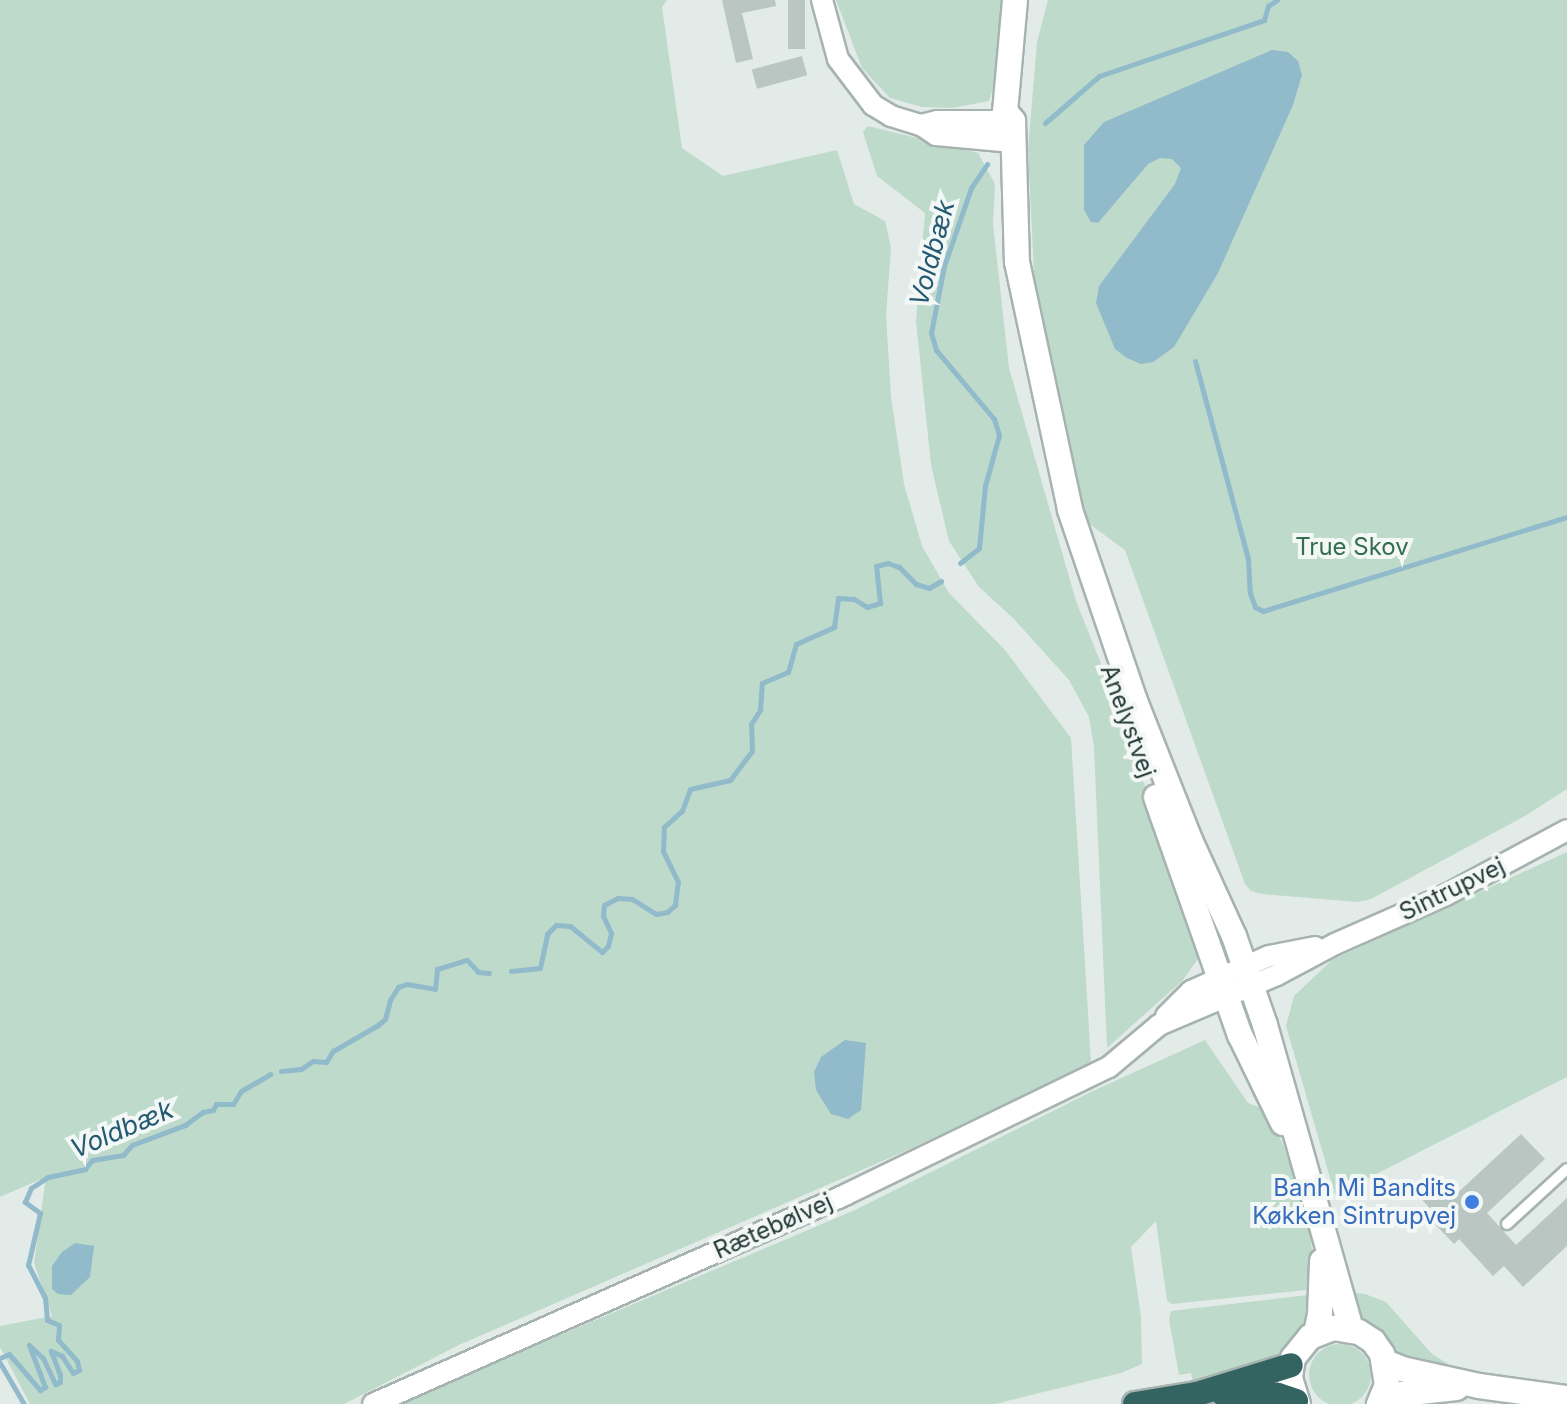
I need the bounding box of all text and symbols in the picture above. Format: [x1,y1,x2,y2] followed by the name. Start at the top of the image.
[903,197,961,309] water label: Voldbæk
[1295,533,1409,561] park label: True Skov
[1094,661,1162,781] street label: Anelystvej
[1395,851,1509,927] street label: Sintrupvej
[66,1093,178,1165] water label: Voldbæk
[1252,1174,1456,1230] place label: Banh Mi Bandits Køkken Sintrupvej
[709,1187,837,1265] street label: Rætebølvej
[1463,1193,1481,1211] marker: Banh Mi Bandits Køkken Sintrupvej

